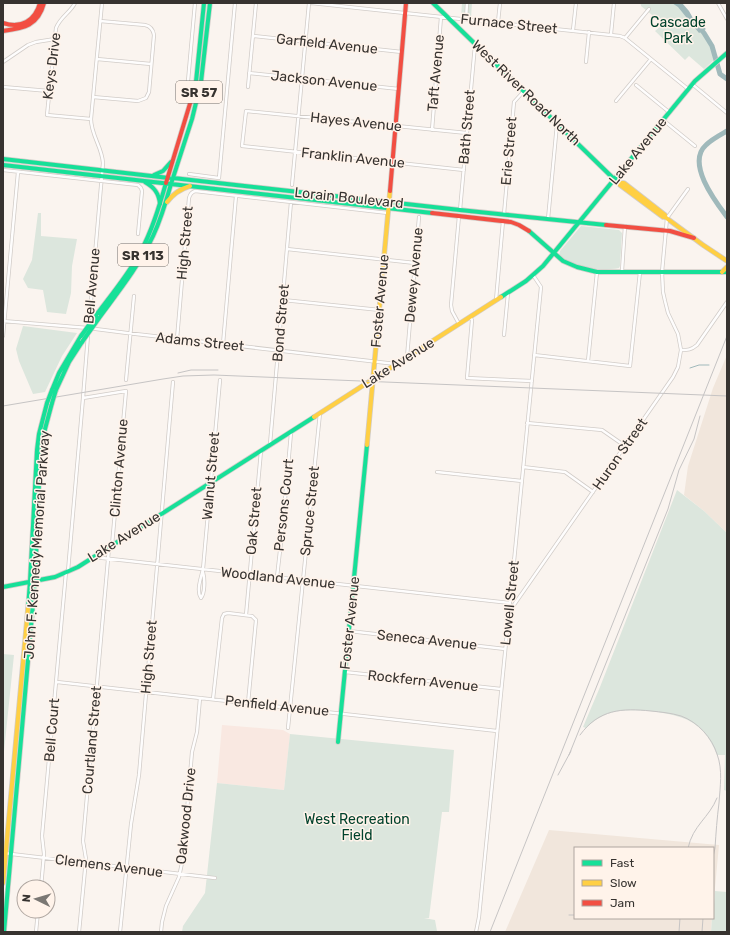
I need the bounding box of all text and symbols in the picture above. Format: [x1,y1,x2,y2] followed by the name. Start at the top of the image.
[460,10,559,38] street label: Furnace Street
[650,14,706,47] park label: Cascade Park
[275,30,379,58] street label: Garfield Avenue
[39,31,65,100] street label: Keys Drive
[424,34,448,112] street label: Taft Avenue
[468,37,584,149] street label: West River Road North
[270,67,378,95] street label: Jackson Avenue
[176,81,222,103] road number: SR 57
[455,88,479,165] street label: Bath Street
[309,109,403,135] street label: Hayes Avenue
[605,114,671,188] street label: Lake Avenue
[498,115,521,186] street label: Erie Street
[300,144,406,172] street label: Franklin Avenue
[294,184,404,212] street label: Lorain Boulevard
[173,205,197,281] street label: High Street
[401,227,427,323] street label: Dewey Avenue
[118,244,168,266] road number: SR 113
[80,247,104,325] street label: Bell Avenue
[367,253,393,348] street label: Foster Avenue
[269,283,293,363] street label: Bond Street
[155,329,246,355] street label: Adams Street
[359,334,438,392] street label: Lake Avenue
[589,414,651,493] street label: Huron Street
[106,418,132,518] street label: Clinton Avenue
[21,430,54,660] street label: John F. Kennedy Memorial Parkway
[199,431,223,521] street label: Walnut Street
[271,457,297,552] street label: Persons Court
[297,465,323,557] street label: Spruce Street
[243,486,265,556] street label: Oak Street
[85,508,164,566] street label: Lake Avenue
[497,559,523,646] street label: Lowell Street
[220,564,336,592] street label: Woodland Avenue
[337,575,363,670] street label: Foster Avenue
[137,619,161,695] street label: High Street
[376,626,478,654] street label: Seneca Avenue
[367,667,479,695] street label: Rockfern Avenue
[79,685,105,795] street label: Courtland Street
[224,692,330,720] street label: Penfield Avenue
[41,697,63,763] street label: Bell Court
[172,767,200,865] street label: Oakwood Drive
[304,811,410,844] park label: West Recreation Field
[574,847,714,919] legend
[54,851,164,881] street label: Clemens Avenue
[610,856,634,870] text: Fast
[610,876,637,890] text: Slow
[16,879,56,919] north arrow
[20,894,33,903] text: N
[610,896,635,910] text: Jam

